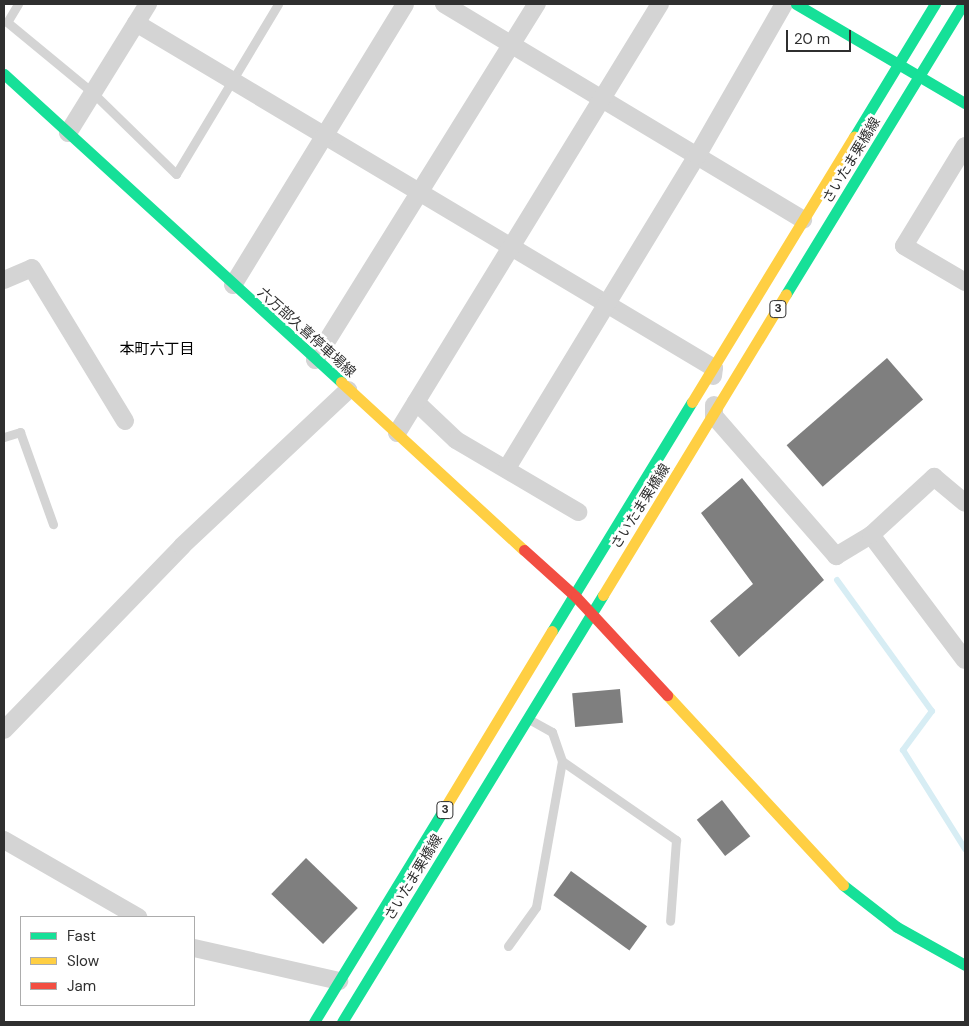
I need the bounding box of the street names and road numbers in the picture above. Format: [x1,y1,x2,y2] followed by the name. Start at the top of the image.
[819,114,883,206] street label: さいたま栗橋線
[255,284,359,380] street label: 六万部久喜停車場線
[769,300,787,318] road number: 3
[607,460,673,552] street label: さいたま栗橋線
[436,800,454,820] road number: 3
[381,831,445,923] street label: さいたま栗橋線

